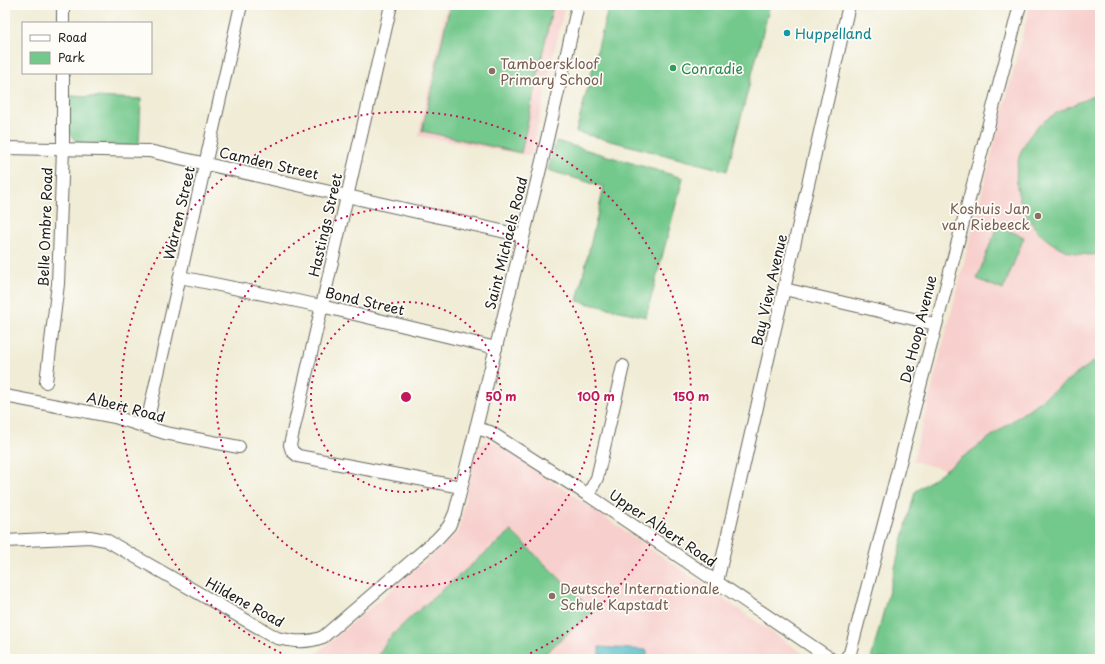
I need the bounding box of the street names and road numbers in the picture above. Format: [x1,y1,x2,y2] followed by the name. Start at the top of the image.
[217,141,321,185] street label: Camden Street
[158,164,200,262] street label: Warren Street
[32,167,58,287] street label: Belle Ombre Road
[303,171,347,279] street label: Hastings Street
[479,174,533,312] street label: Saint Michaels Road
[746,232,792,348] street label: Bay View Avenue
[894,273,942,385] street label: De Hoop Avenue
[323,282,407,320] street label: Bond Street
[85,386,167,428] street label: Albert Road
[605,484,721,572] street label: Upper Albert Road
[202,572,288,632] street label: Hildene Road

